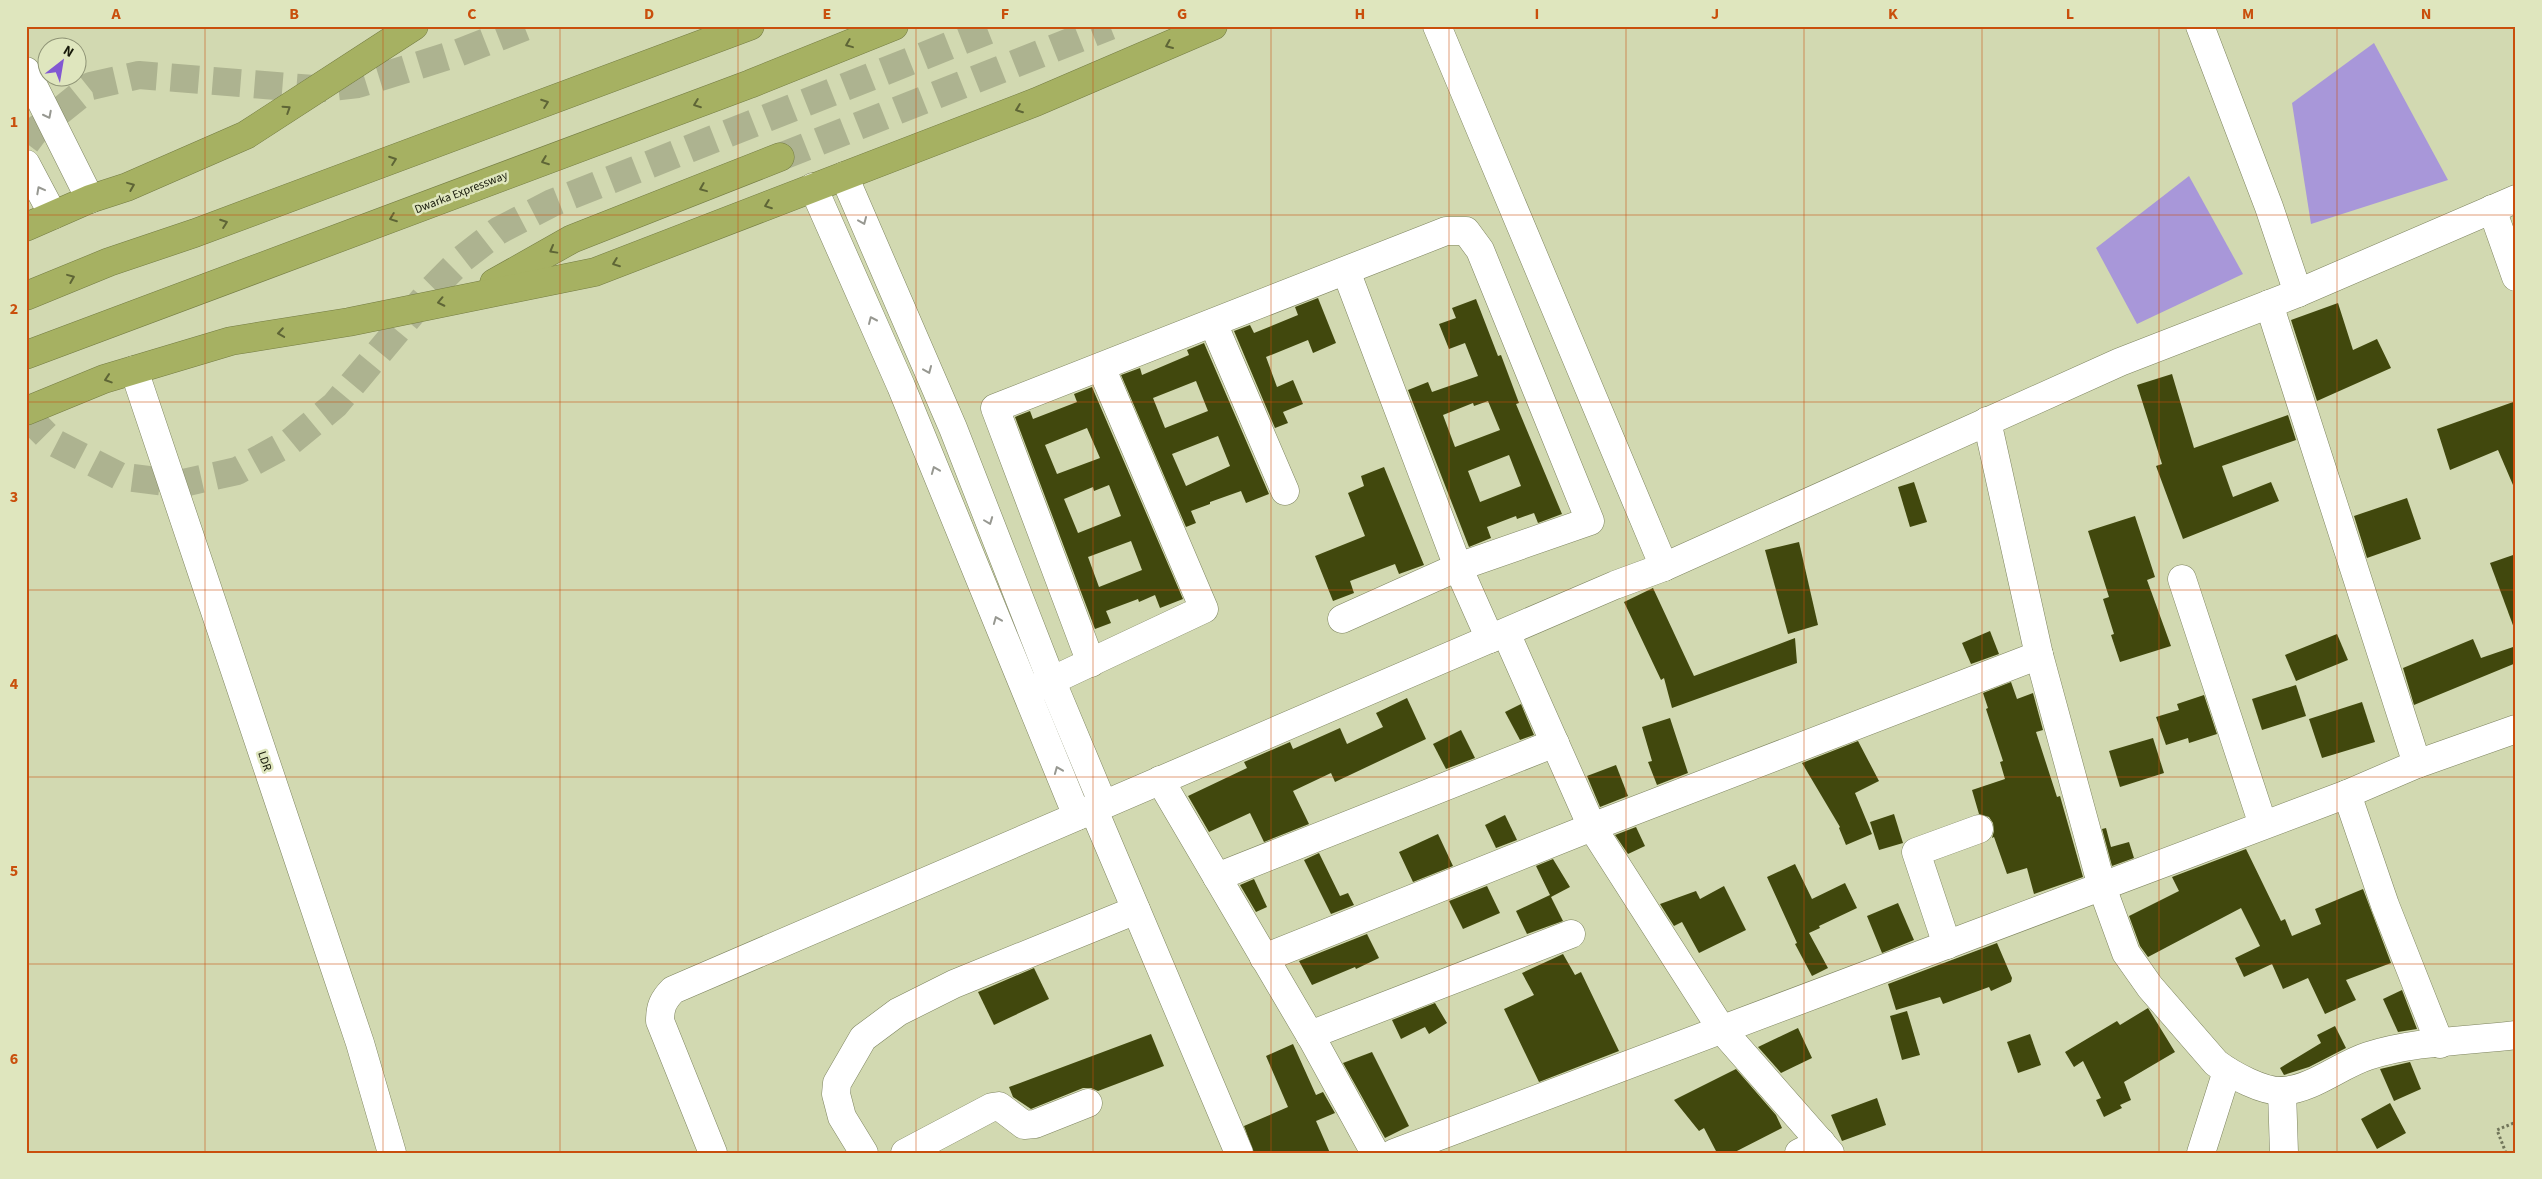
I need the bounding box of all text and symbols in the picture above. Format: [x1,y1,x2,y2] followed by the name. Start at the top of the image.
[110,3,121,25] text: A
[289,3,299,25] text: B
[467,3,477,25] text: C
[644,3,654,25] text: D
[823,3,831,25] text: E
[1001,3,1009,25] text: F
[1177,3,1187,25] text: G
[1355,3,1365,25] text: H
[1535,3,1539,25] text: I
[1711,3,1719,25] text: J
[1888,3,1898,25] text: K
[2066,3,2074,25] text: L
[2242,3,2254,25] text: M
[2421,3,2431,25] text: N
[38,38,88,88] north arrow
[845,39,853,49] one-way arrow
[1165,39,1174,50] one-way arrow
[59,41,77,63] text: N
[694,98,702,108] one-way arrow
[540,99,549,109] one-way arrow
[1015,103,1024,113] one-way arrow
[282,106,291,115] one-way arrow
[42,110,52,119] one-way arrow
[10,111,18,133] text: 1
[541,155,550,165] one-way arrow
[388,156,397,166] one-way arrow
[412,167,511,218] street label: Dwarka Expressway
[126,181,135,192] one-way arrow
[699,182,707,192] one-way arrow
[36,186,46,195] one-way arrow
[764,198,773,209] one-way arrow
[389,211,398,222] one-way arrow
[857,216,868,225] one-way arrow
[219,218,228,229] one-way arrow
[549,244,558,254] one-way arrow
[613,257,621,267] one-way arrow
[66,273,75,284] one-way arrow
[437,297,445,307] one-way arrow
[10,298,18,320] text: 2
[867,316,878,325] one-way arrow
[277,327,285,338] one-way arrow
[922,365,932,374] one-way arrow
[104,373,112,383] one-way arrow
[931,466,941,475] one-way arrow
[10,486,18,508] text: 3
[983,516,993,525] one-way arrow
[992,616,1003,625] one-way arrow
[10,673,19,695] text: 4
[253,749,276,774] street label: LDR
[1054,767,1064,775] one-way arrow
[10,860,18,882] text: 5
[10,1048,18,1070] text: 6

